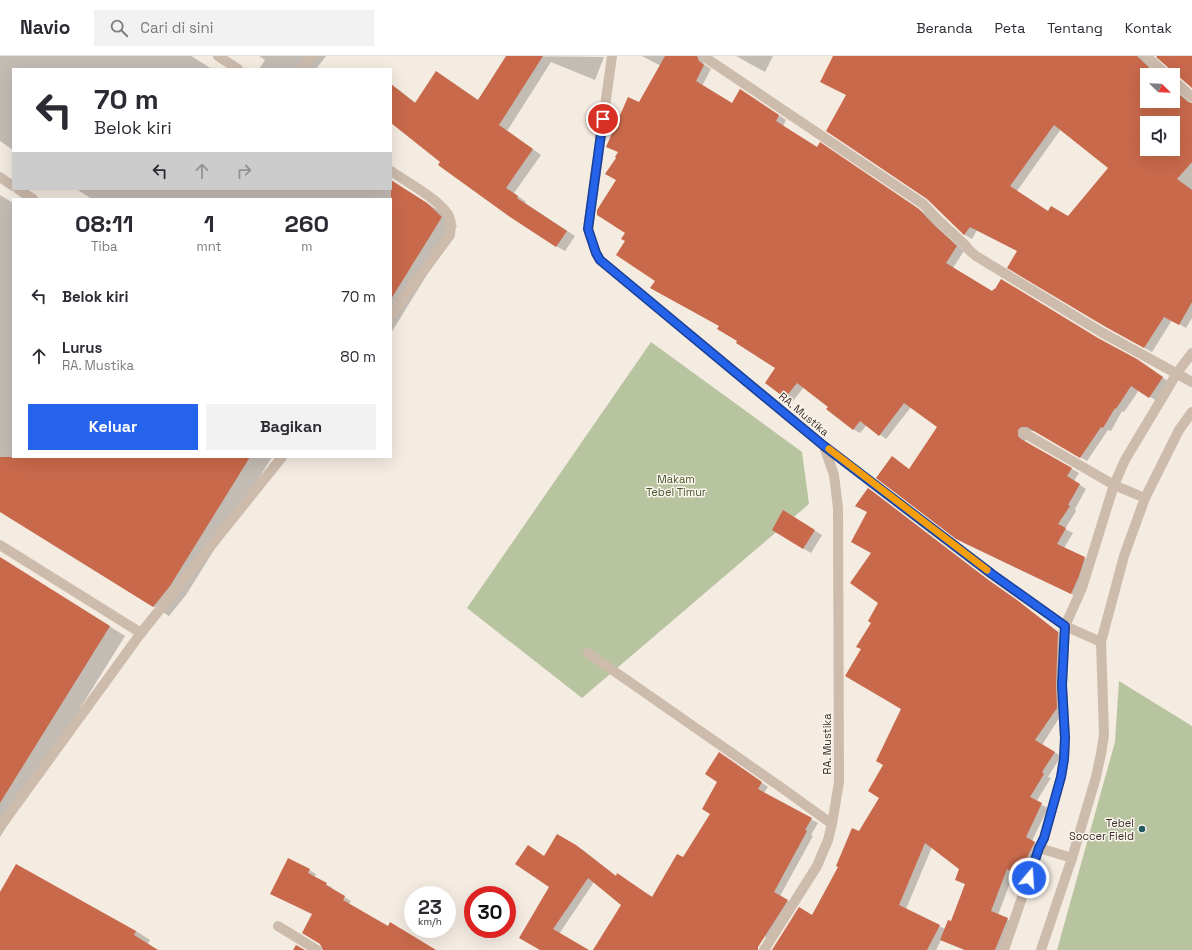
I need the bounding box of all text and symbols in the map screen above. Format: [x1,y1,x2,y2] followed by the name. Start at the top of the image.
[94,10,374,46] search box
[20,15,70,40] text: Navio
[108,17,130,39] icon: search
[140,18,213,37] text: Cari di sini
[916,19,973,37] text: Beranda
[995,19,1025,37] text: Peta
[1047,19,1103,37] text: Tentang
[1125,19,1172,37] text: Kontak
[1140,68,1180,108] north arrow
[1140,68,1180,156] map controls
[94,81,159,117] text: 70 m
[28,84,80,136] icon: left
[586,102,620,136] pin
[592,108,614,130] icon: arrive
[94,116,172,139] text: Belok kiri
[1140,116,1180,156] button: sound
[149,160,171,182] icon: left
[191,160,213,182] icon: ahead
[233,160,255,182] icon: right
[75,208,134,239] text: 08:11
[204,208,215,239] text: 1
[284,208,329,239] text: 260
[91,238,118,255] text: Tiba
[197,238,222,255] text: mnt
[301,238,312,255] text: m
[28,285,50,307] icon: left
[62,287,128,306] text: Belok kiri
[341,287,376,306] text: 70 m
[62,338,102,357] text: Lurus
[28,345,50,367] icon: ahead
[340,347,376,366] text: 80 m
[62,357,134,374] text: RA. Mustika
[776,389,832,439] street label: RA. Mustika
[28,404,198,450] button: Keluar
[206,404,376,450] button: Bagikan
[646,472,706,499] park label: Makam Tebel Timur
[820,713,834,774] street label: RA. Mustika
[1069,816,1134,843] place label: Tebel Soccer Field
[1137,824,1147,834] marker: Tebel Soccer Field
[1008,857,1050,899] position arrow
[464,886,516,938] speed limit sign: 30
[418,894,442,920] text: 23
[418,915,442,928] text: km/h

